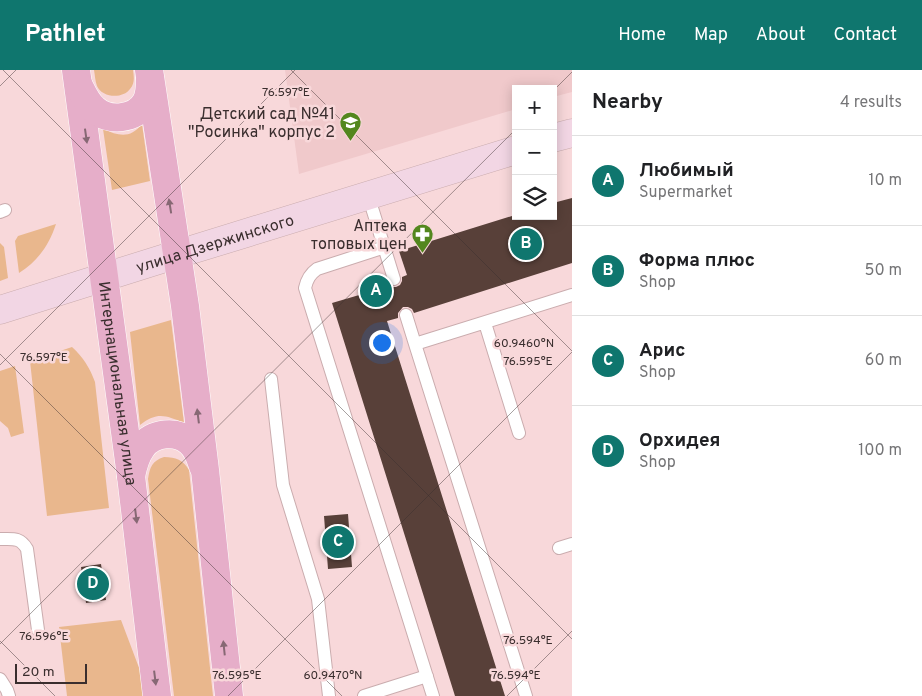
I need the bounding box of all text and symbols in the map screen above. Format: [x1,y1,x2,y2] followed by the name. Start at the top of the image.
[25,20,106,50] text: Pathlet
[618,24,666,47] text: Home
[694,24,728,47] text: Map
[756,24,805,47] text: About
[833,24,897,47] text: Contact
[262,85,310,101] text: 76.597°E
[512,85,557,220] map controls
[512,85,557,130] button: +
[592,89,663,116] text: Nearby
[840,93,902,113] text: 4 results
[188,105,335,143] place label: Детский сад №41 "Росинка" корпус 2
[339,110,363,141] school or university icon: Детский сад №41 "Росинка" корпус 2
[82,128,90,144] one-way arrow
[512,130,557,175] button: −
[639,159,734,183] text: Любимый
[602,171,614,191] text: A
[868,171,902,191] text: 10 m
[512,175,557,220] button: layers
[639,183,733,203] text: Supermarket
[166,197,174,213] one-way arrow
[134,211,297,279] street label: улица Дзержинского
[311,217,407,255] place label: Аптека топовых цен
[411,222,435,253] pharmacy icon: Аптека топовых цен
[510,225,542,263] pin: B
[639,249,755,273] text: Форма плюс
[602,261,614,281] text: B
[865,261,902,281] text: 50 m
[360,272,392,310] pin: A
[639,273,676,293] text: Shop
[93,280,140,487] street label: Интернациональная улица
[369,330,395,356] your location
[494,336,554,352] text: 60.9460°N
[639,339,686,363] text: Арис
[20,350,68,366] text: 76.597°E
[603,351,613,371] text: C
[865,351,902,371] text: 60 m
[503,354,553,370] text: 76.595°E
[639,363,676,383] text: Shop
[194,408,202,424] one-way arrow
[639,429,720,453] text: Орхидея
[602,441,614,461] text: D
[858,441,902,461] text: 100 m
[639,453,676,473] text: Shop
[132,508,140,524] one-way arrow
[322,523,354,561] pin: C
[77,565,109,603] pin: D
[19,629,69,645] text: 76.596°E
[503,633,553,649] text: 76.594°E
[220,639,228,655] one-way arrow
[15,661,88,684] scale bar
[22,664,55,681] text: 20 m
[212,668,262,684] text: 76.595°E
[303,668,363,684] text: 60.9470°N
[491,668,541,684] text: 76.594°E
[151,670,159,686] one-way arrow

